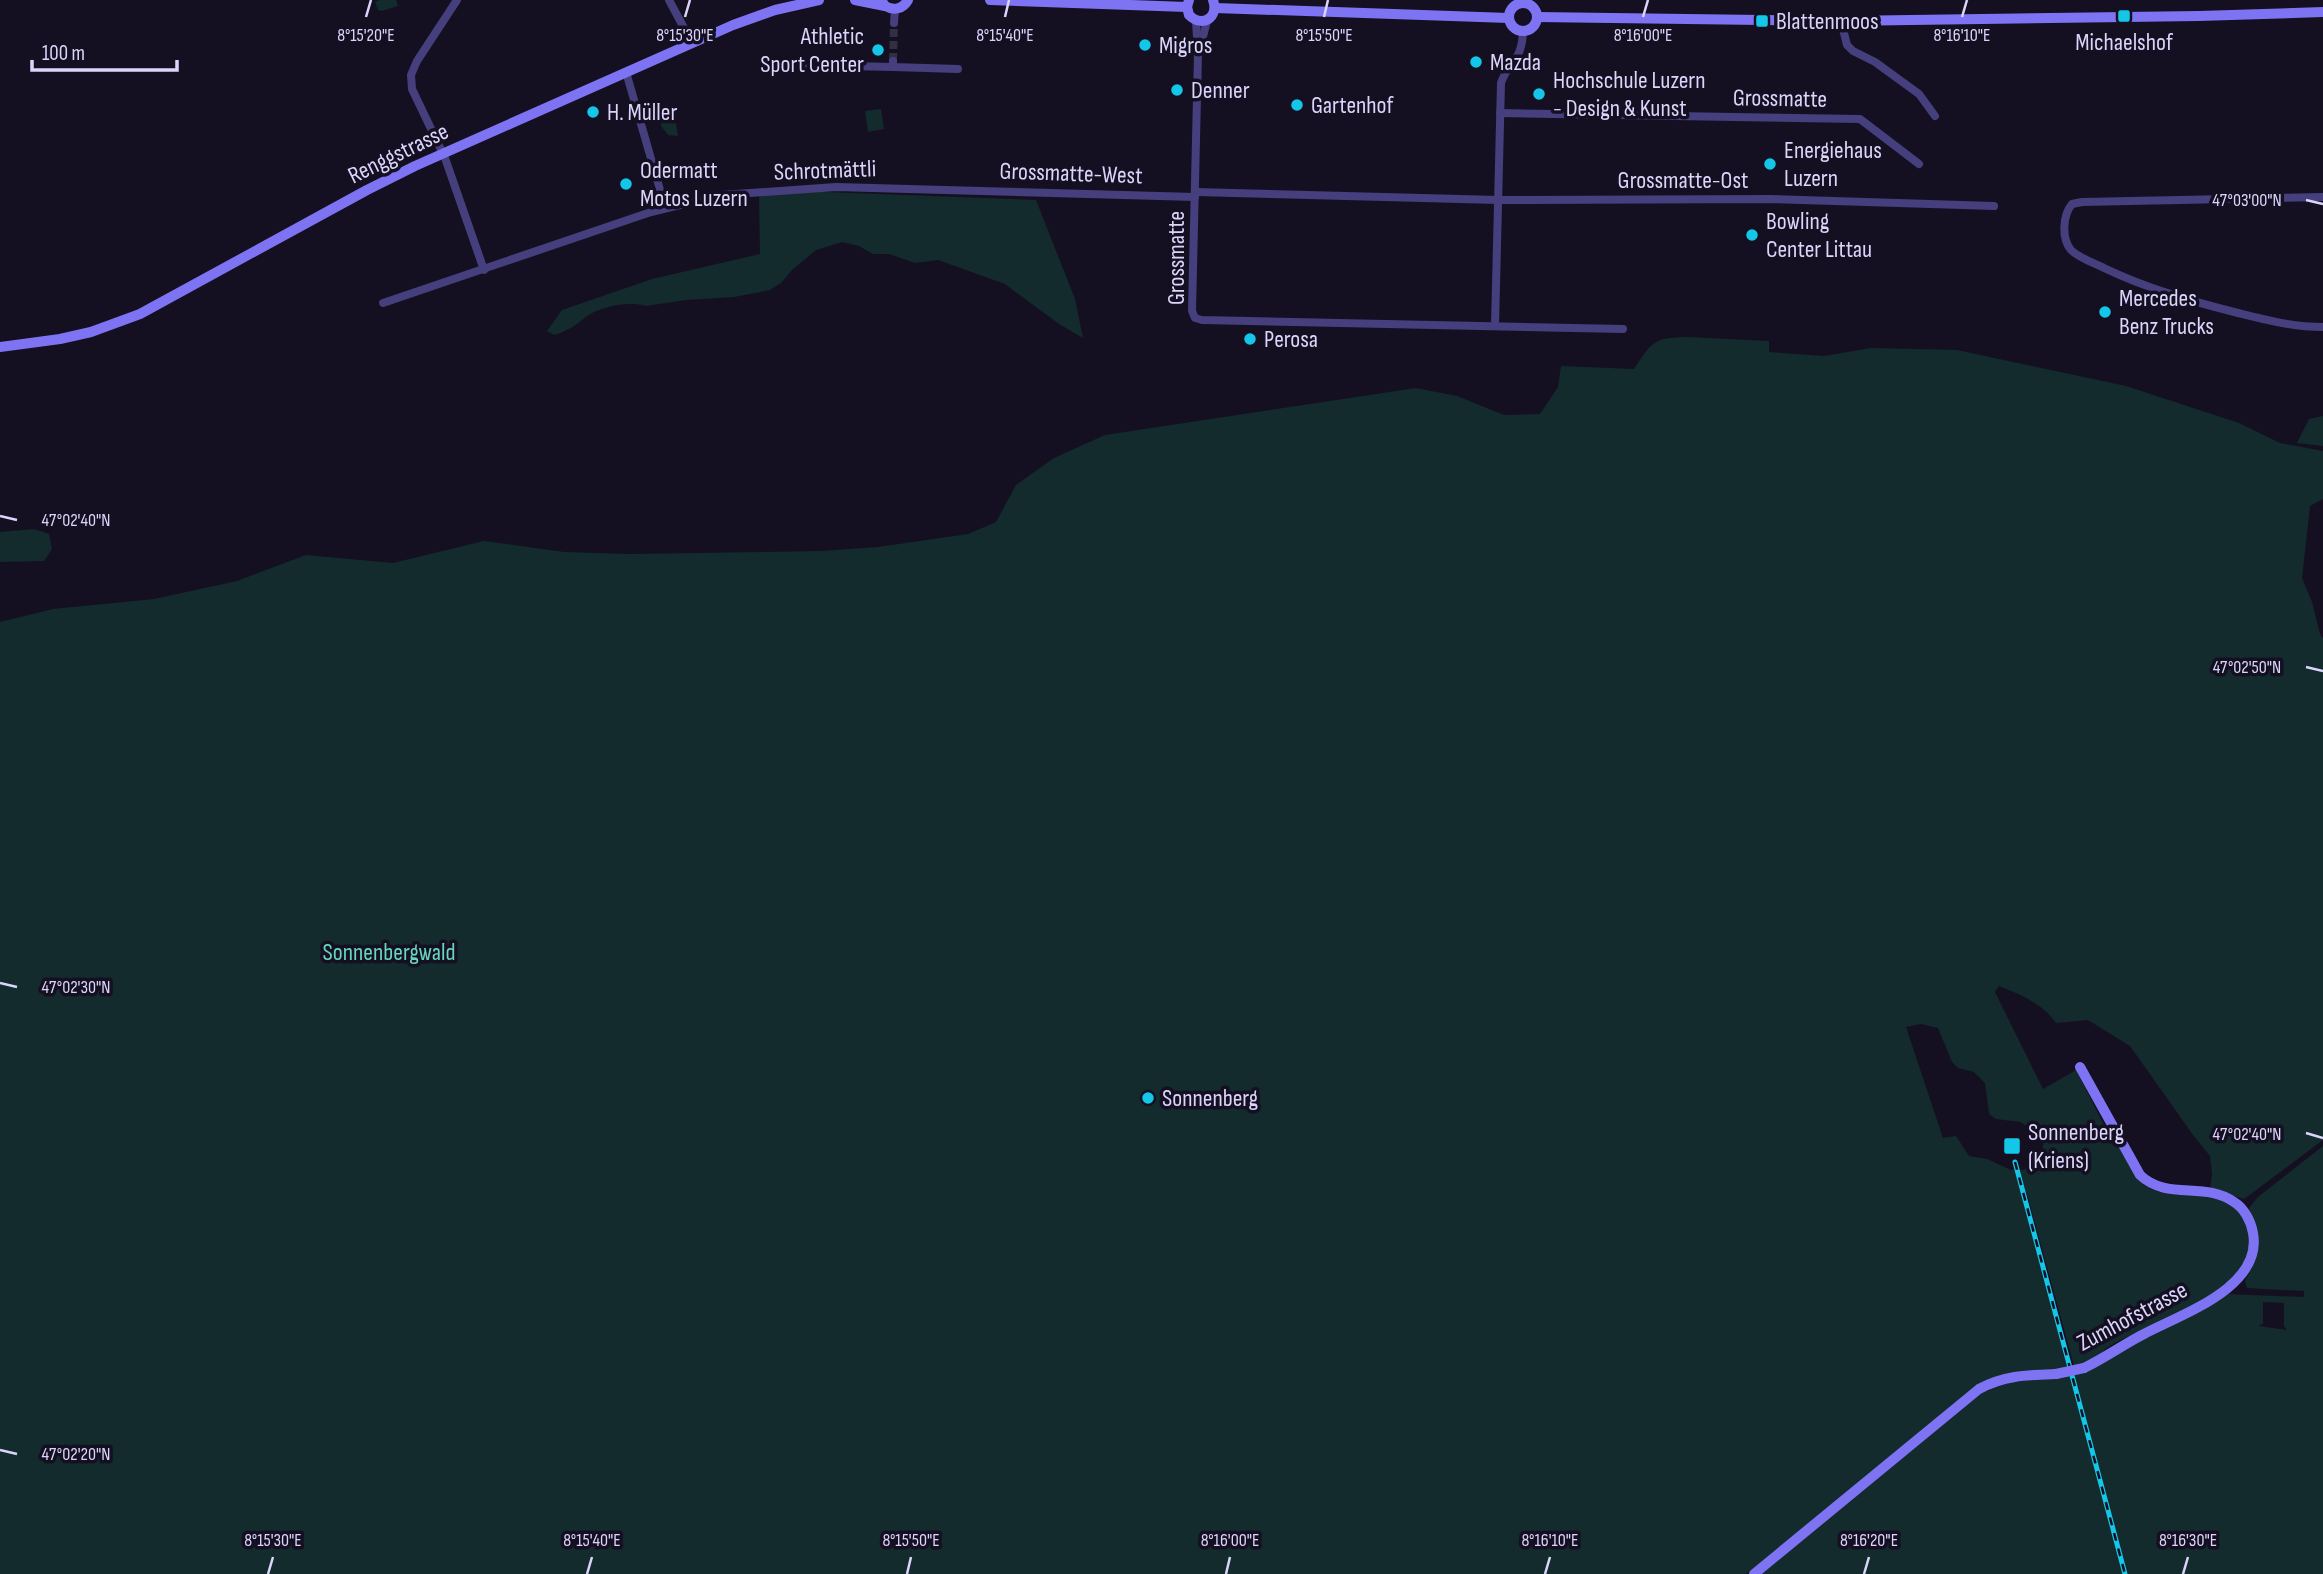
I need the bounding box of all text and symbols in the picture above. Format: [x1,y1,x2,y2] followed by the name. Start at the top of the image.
[1776,7,1879,36] place label: Blattenmoos
[2116,8,2132,24] marker: Michaelshof
[1754,13,1770,29] marker: Blattenmoos
[760,22,864,79] place label: Athletic Sport Center
[337,25,395,46] text: 8°15'20"E
[656,25,714,46] text: 8°15'30"E
[976,25,1034,46] text: 8°15'40"E
[1295,25,1353,46] text: 8°15'50"E
[1614,25,1672,46] text: 8°16'00"E
[1934,25,1991,46] text: 8°16'10"E
[32,28,177,72] scale bar
[2075,28,2174,57] place label: Michaelshof
[1159,31,1212,60] place label: Migros
[1137,37,1153,53] marker: Migros
[42,41,85,66] text: 100 m
[870,42,886,58] marker: Athletic Sport Center
[1490,48,1541,77] place label: Mazda
[1468,54,1484,70] marker: Mazda
[1553,66,1705,123] place label: Hochschule Luzern - Design & Kunst
[1191,76,1250,105] place label: Denner
[1169,82,1185,98] marker: Denner
[1733,83,1827,114] street label: Grossmatte
[1531,86,1547,102] marker: Hochschule Luzern - Design & Kunst
[1311,91,1394,120] place label: Gartenhof
[1289,97,1305,113] marker: Gartenhof
[607,98,677,127] place label: H. Müller
[585,104,601,120] marker: H. Müller
[343,117,453,190] street label: Renggstrasse
[1784,136,1882,193] place label: Energiehaus Luzern
[773,154,877,187] street label: Schrotmättli
[640,156,748,213] place label: Odermatt Motos Luzern
[1762,156,1778,172] marker: Energiehaus Luzern
[999,157,1143,190] street label: Grossmatte-West
[1618,166,1748,195] street label: Grossmatte-Ost
[618,176,634,192] marker: Odermatt Motos Luzern
[2212,190,2282,211] text: 47°03'00"N
[1766,207,1872,264] place label: Bowling Center Littau
[1162,211,1191,305] street label: Grossmatte
[1744,227,1760,243] marker: Bowling Center Littau
[2119,284,2214,341] place label: Mercedes Benz Trucks
[2097,304,2113,320] marker: Mercedes Benz Trucks
[1264,325,1318,354] place label: Perosa
[1242,331,1258,347] marker: Perosa
[42,510,110,531] text: 47°02'40"N
[2213,657,2281,678] text: 47°02'50"N
[323,938,455,967] park label: Sonnenbergwald
[42,977,110,998] text: 47°02'30"N
[1162,1084,1258,1113] place label: Sonnenberg
[1140,1090,1156,1106] marker: Sonnenberg
[2028,1118,2124,1175] place label: Sonnenberg (Kriens)
[2213,1124,2281,1145] text: 47°02'40"N
[2002,1136,2022,1156] marker: Sonnenberg (Kriens)
[2072,1275,2192,1358] street label: Zumhofstrasse
[42,1444,110,1465] text: 47°02'20"N
[244,1530,302,1551] text: 8°15'30"E
[563,1530,621,1551] text: 8°15'40"E
[882,1530,940,1551] text: 8°15'50"E
[1201,1530,1259,1551] text: 8°16'00"E
[1522,1530,1579,1551] text: 8°16'10"E
[1840,1530,1898,1551] text: 8°16'20"E
[2159,1530,2217,1551] text: 8°16'30"E

